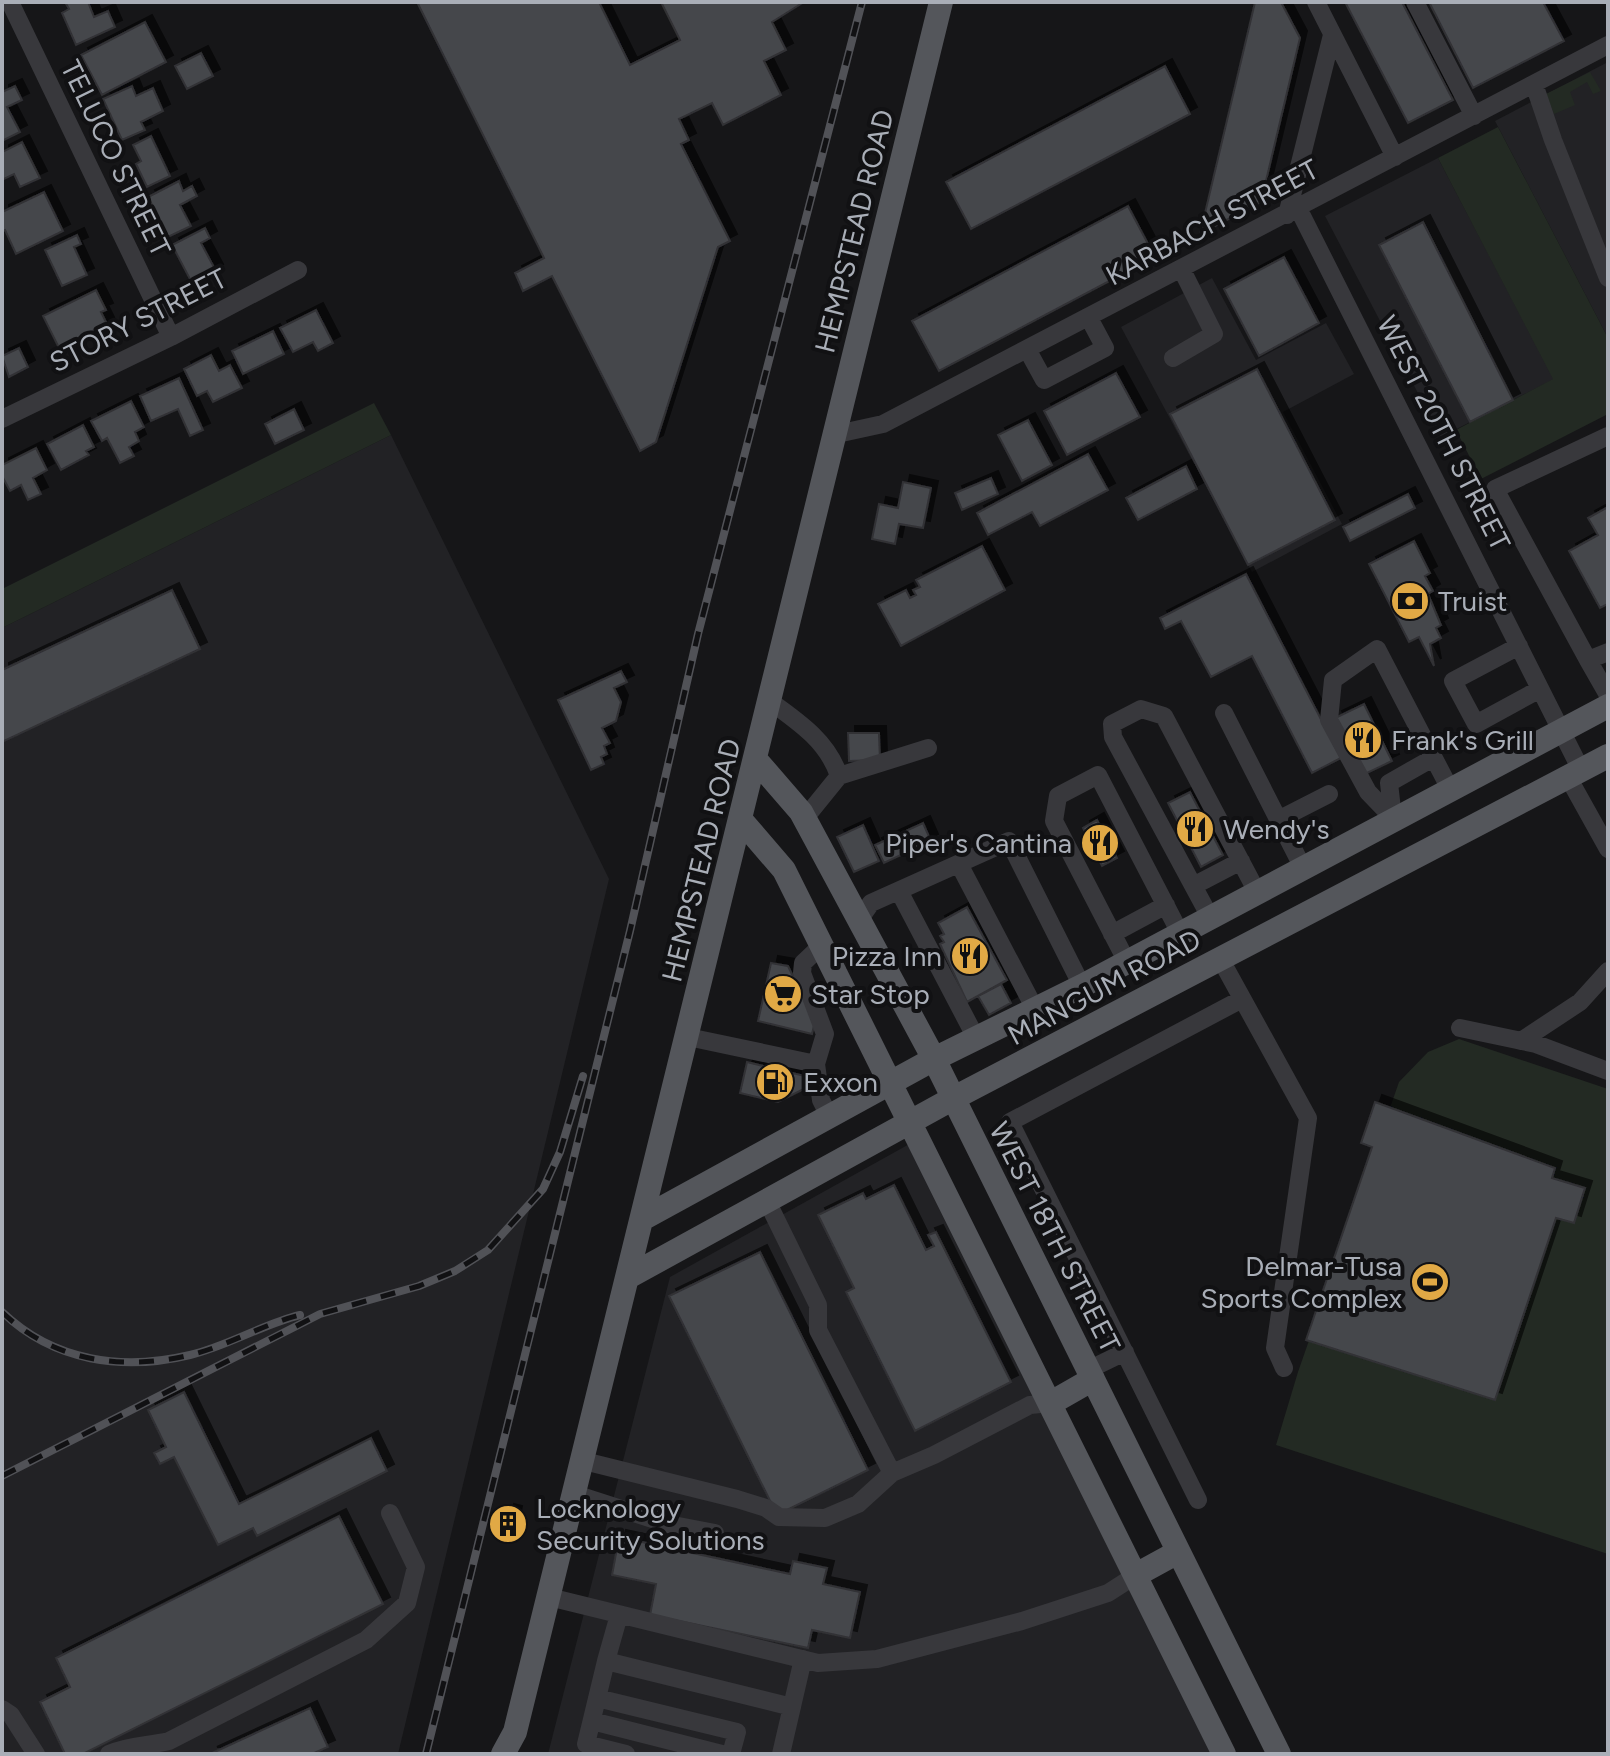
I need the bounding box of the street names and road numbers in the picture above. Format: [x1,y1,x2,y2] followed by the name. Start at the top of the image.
[54,54,178,262] street label: TELUCO STREET
[807,106,901,356] street label: HEMPSTEAD ROAD
[1100,151,1325,292] street label: KARBACH STREET
[44,260,233,379] street label: STORY STREET
[1370,310,1518,556] street label: WEST 20TH STREET
[654,735,748,985] street label: HEMPSTEAD ROAD
[1002,922,1206,1052] street label: MANGUM ROAD
[982,1116,1128,1358] street label: WEST 18TH STREET

